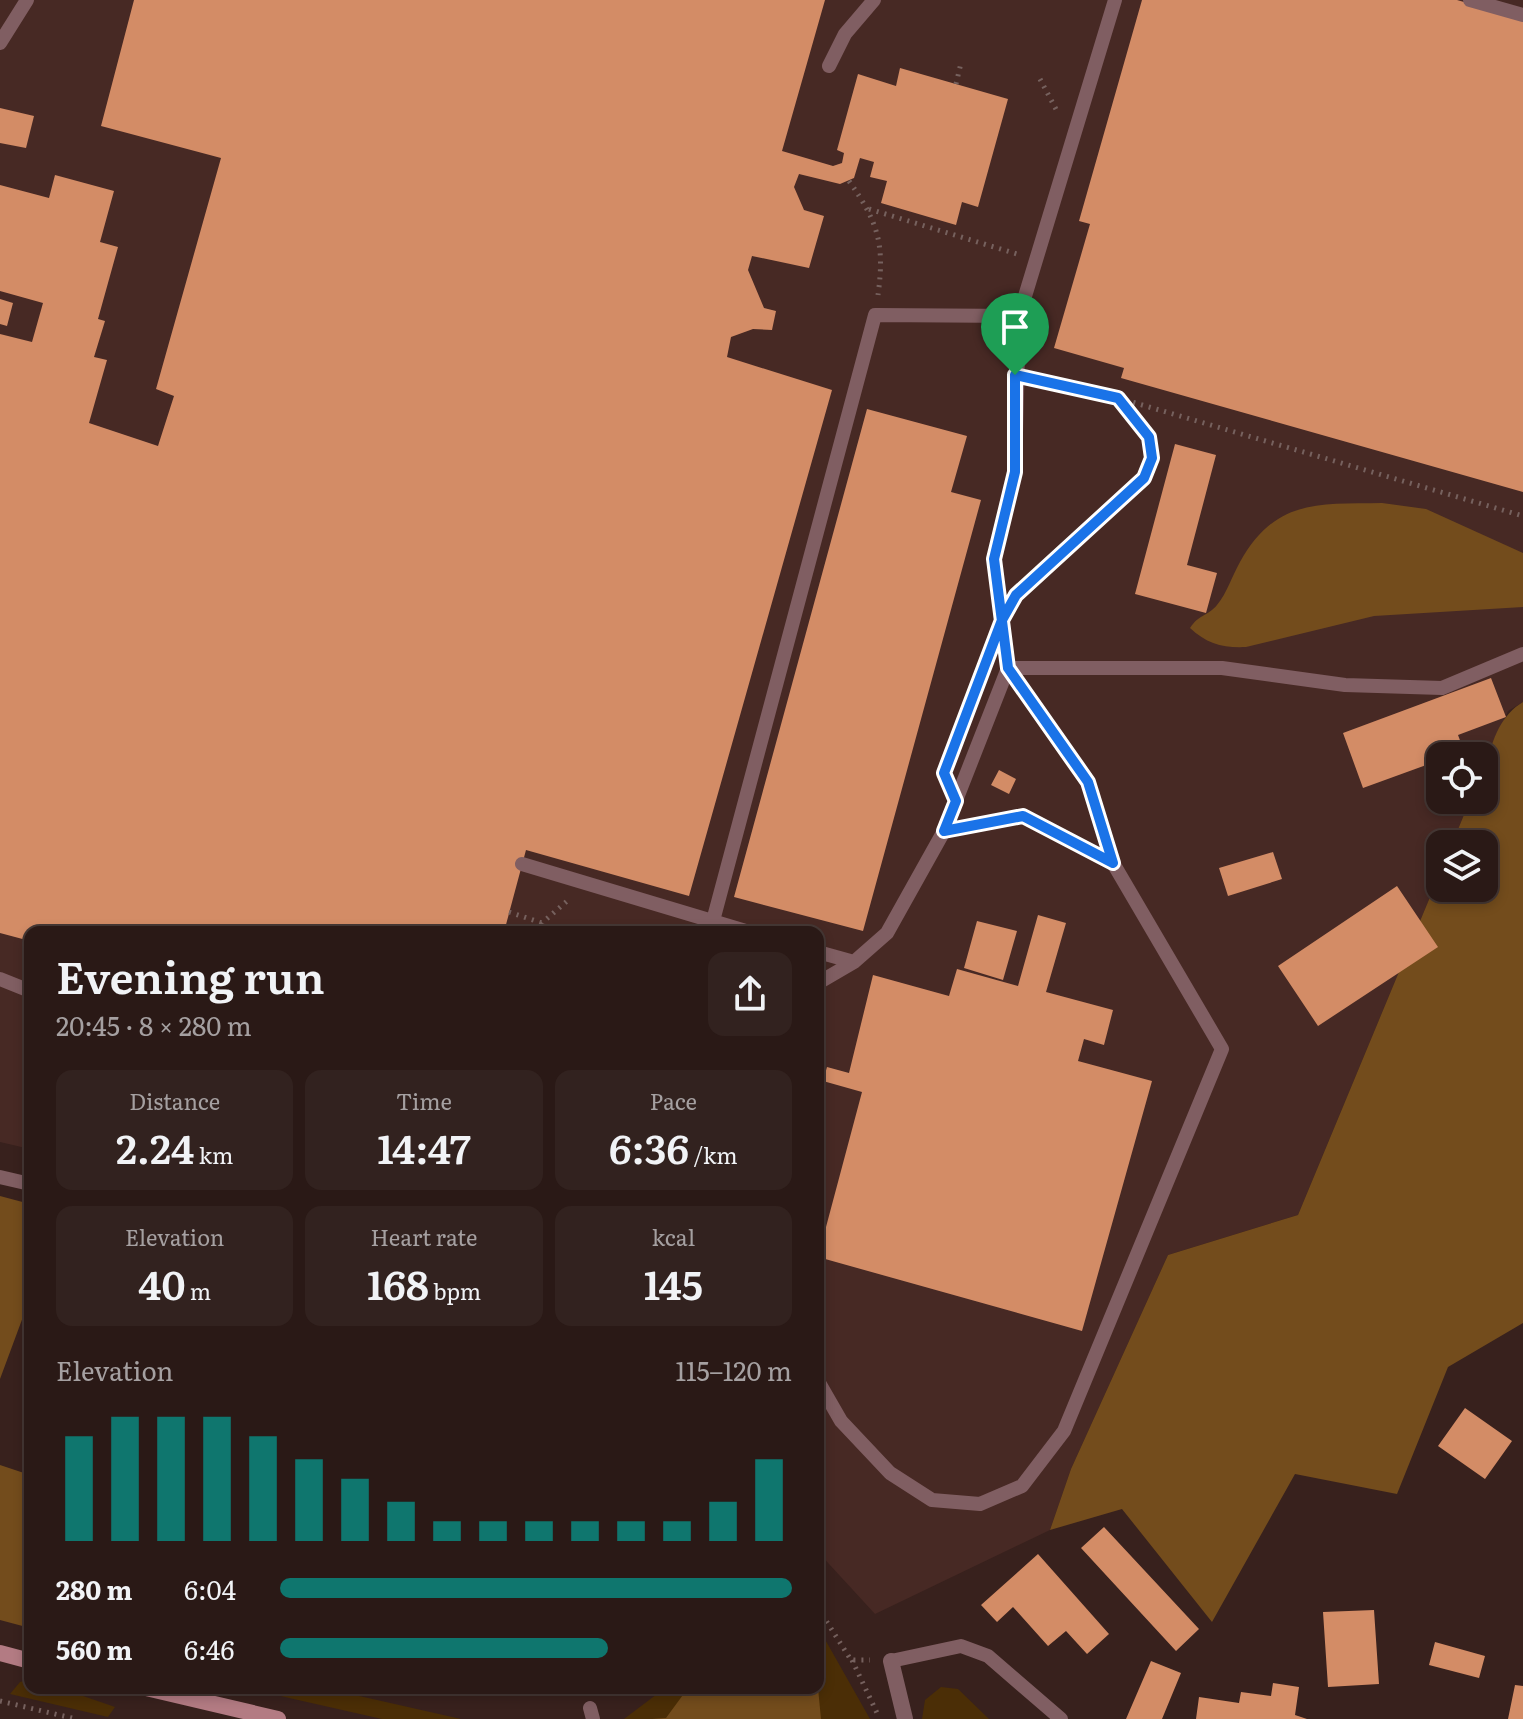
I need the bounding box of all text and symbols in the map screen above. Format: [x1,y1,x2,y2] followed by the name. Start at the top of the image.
[981,293,1049,375] pin
[993,305,1037,349] icon: arrive
[1426,742,1498,902] map controls
[1426,742,1498,814] button: locate
[1426,830,1498,902] button: layers
[56,942,325,1008] text: Evening run
[708,952,792,1036] button: share
[56,1005,252,1044] text: 20:45 · 8 × 280 m
[129,1084,220,1117] text: Distance
[396,1084,452,1117] text: Time
[650,1084,697,1117] text: Pace
[116,1117,194,1176] text: 2.24
[377,1117,471,1176] text: 14:47
[609,1117,689,1176] text: 6:36
[194,1138,233,1171] text: km
[689,1138,738,1171] text: /km
[125,1220,224,1253] text: Elevation
[371,1220,477,1253] text: Heart rate
[652,1220,695,1253] text: kcal
[138,1253,185,1312] text: 40
[367,1253,429,1312] text: 168
[644,1253,703,1312] text: 145
[185,1274,211,1307] text: m
[429,1274,481,1307] text: bpm
[56,1350,174,1389] text: Elevation
[675,1350,792,1389] text: 115–120 m
[56,1569,132,1608] text: 280 m
[184,1569,236,1608] text: 6:04
[56,1629,132,1668] text: 560 m
[184,1629,234,1668] text: 6:46

